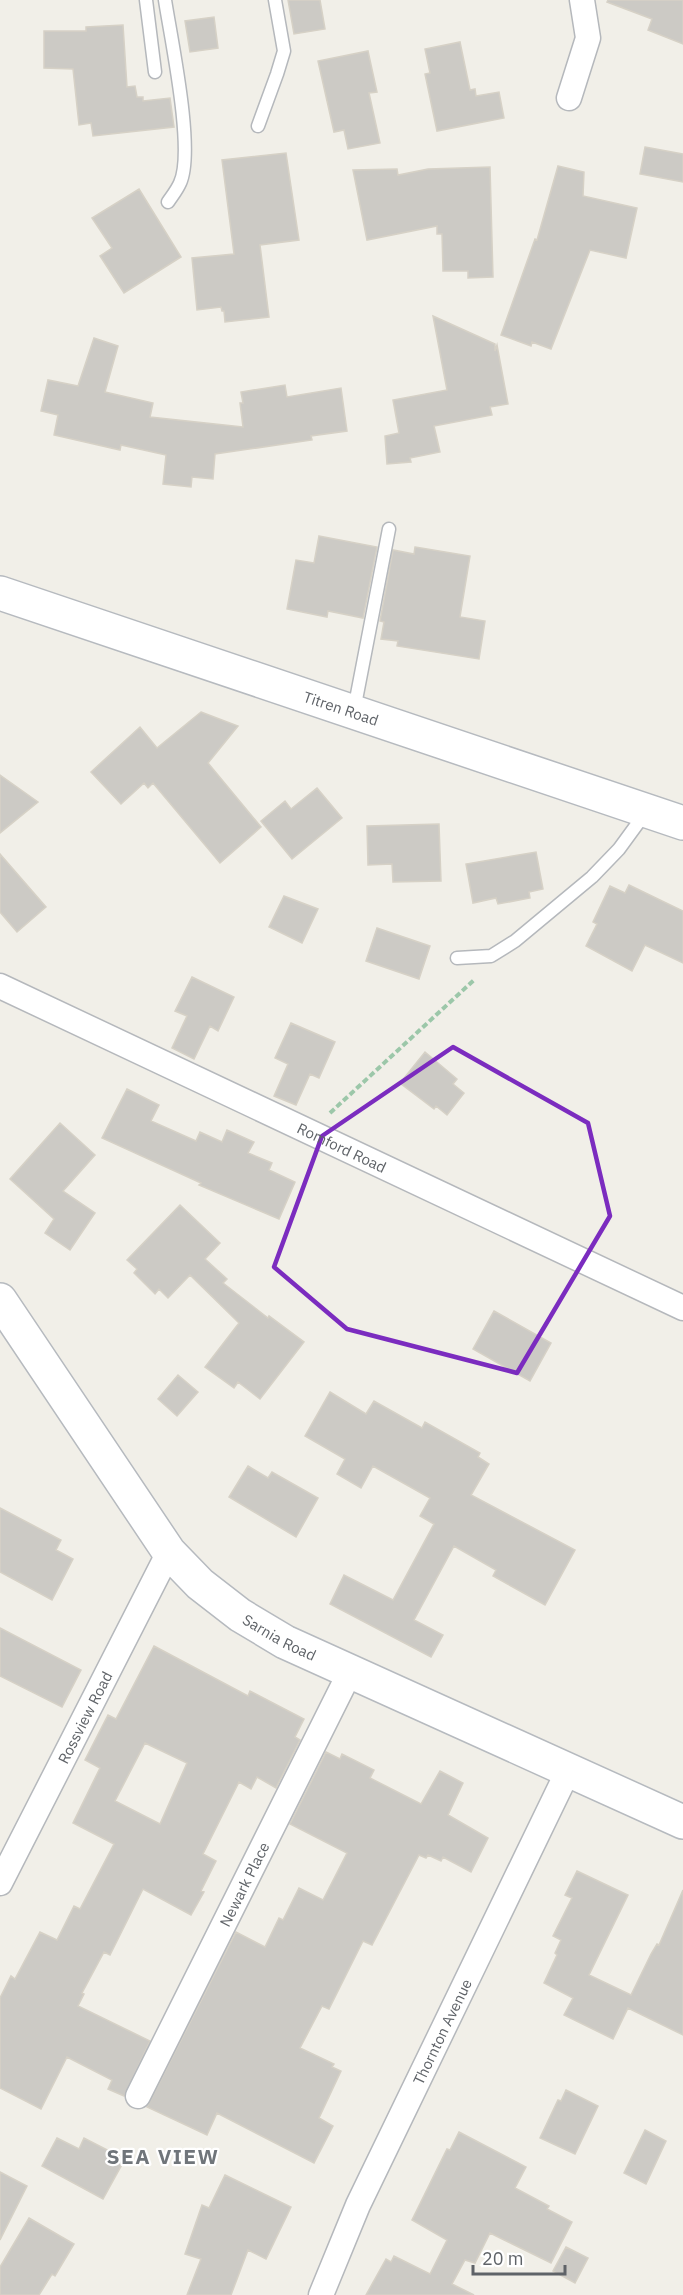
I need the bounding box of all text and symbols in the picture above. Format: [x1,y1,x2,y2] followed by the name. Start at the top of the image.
[301,686,381,729] street label: Titren Road
[294,1118,390,1176] street label: Romford Road
[239,1609,319,1664] street label: Sarnia Road
[53,1668,116,1767] street label: Rossview Road
[215,1839,273,1929] street label: Newark Place
[408,1975,476,2088] street label: Thornton Avenue
[106,2142,220,2170] district label: SEA VIEW
[473,2238,564,2276] scale bar
[482,2247,524,2270] text: 20 m

